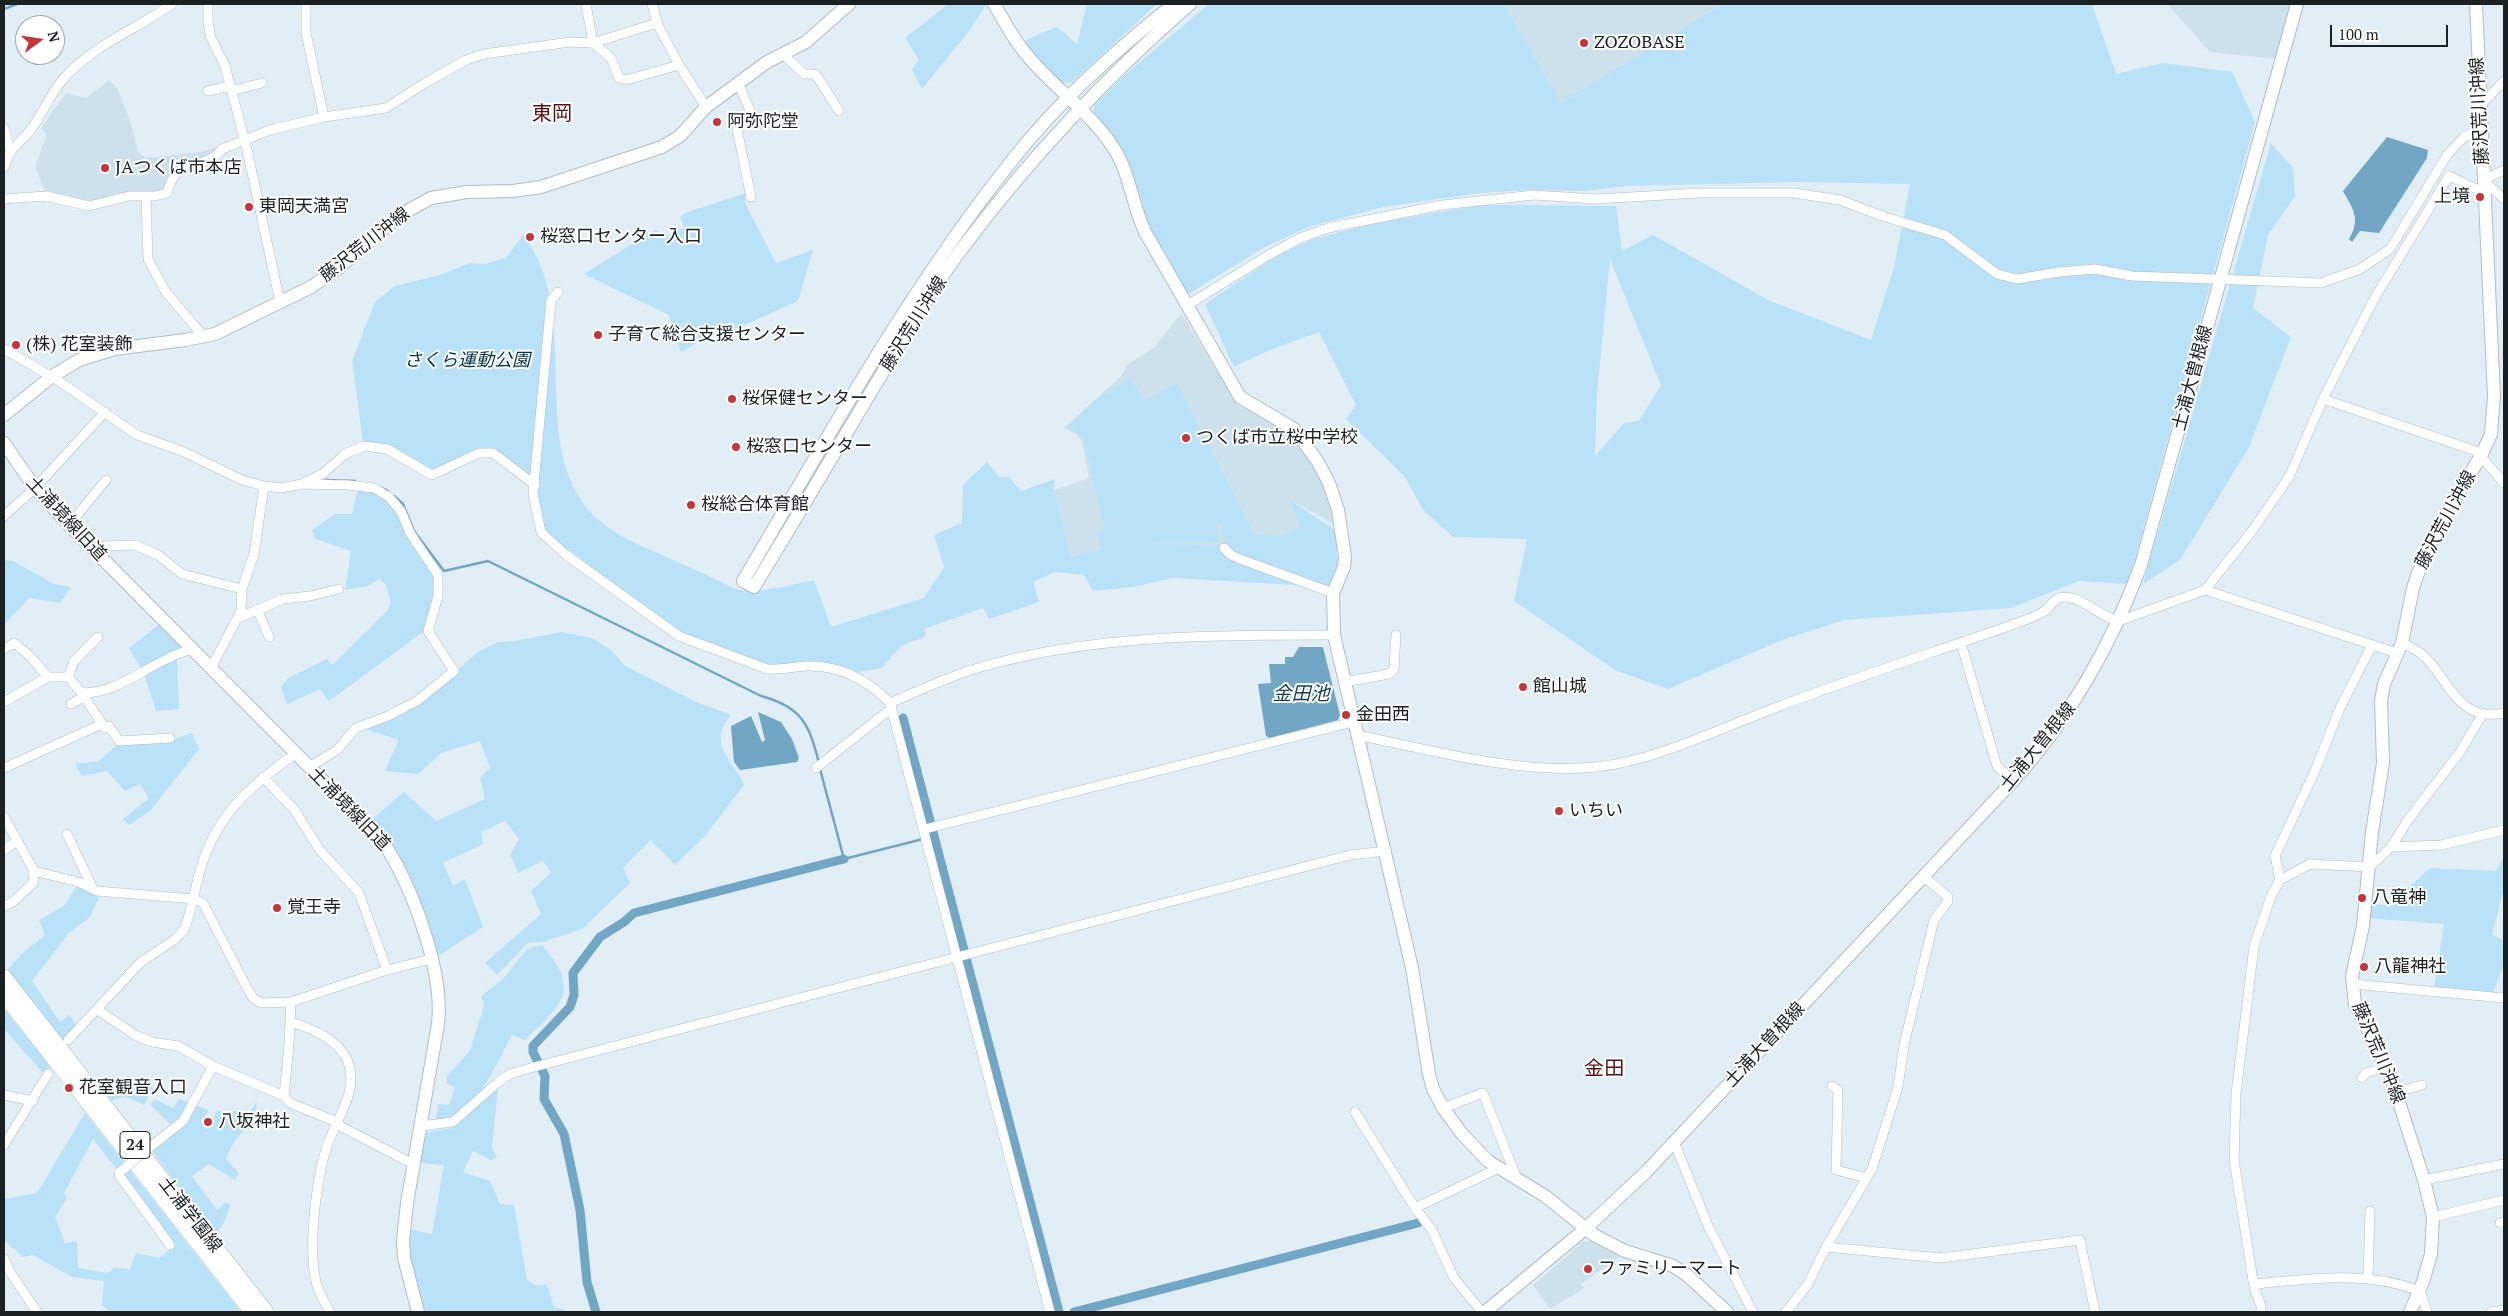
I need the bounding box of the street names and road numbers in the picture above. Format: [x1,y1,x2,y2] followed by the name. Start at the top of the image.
[2466,57,2494,165] street label: 藤沢荒川沖線
[316,203,414,287] street label: 藤沢荒川沖線
[876,272,952,376] street label: 藤沢荒川沖線
[2169,323,2217,433] street label: 土浦大曽根線
[2411,467,2481,573] street label: 藤沢荒川沖線
[21,472,111,566] street label: 土浦境線旧道
[1996,698,2080,796] street label: 土浦大曽根線
[304,763,394,855] street label: 土浦境線旧道
[1720,998,1810,1092] street label: 土浦大曽根線
[2347,999,2409,1107] street label: 藤沢荒川沖線
[120,1132,150,1158] road number: 24
[154,1173,226,1257] street label: 土浦学園線

